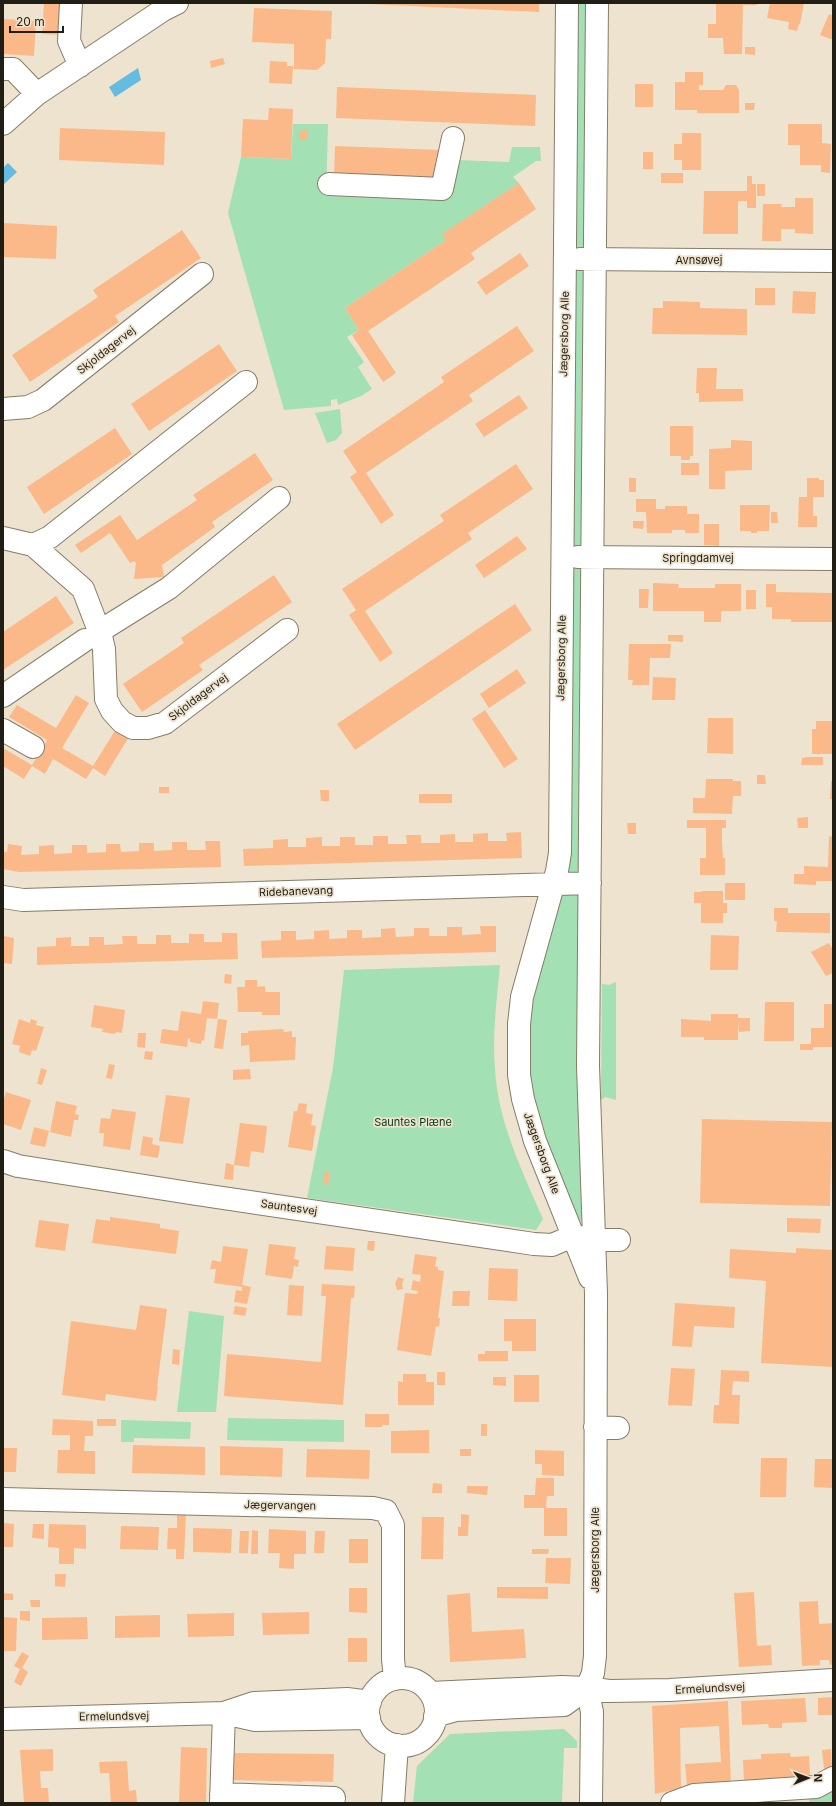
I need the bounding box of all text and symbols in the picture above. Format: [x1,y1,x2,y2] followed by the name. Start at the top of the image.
[10,8,63,34] scale bar
[16,14,45,29] text: 20 m
[676,253,722,267] street label: Avnsøvej
[556,291,572,377] street label: Jægersborg Alle
[74,323,138,377] street label: Skjoldagervej
[662,551,734,565] street label: Springdamvej
[553,615,569,701] street label: Jægersborg Alle
[166,670,230,724] street label: Skjoldagervej
[259,883,333,899] street label: Ridebanevang
[521,1110,563,1196] street label: Jægersborg Alle
[374,1115,452,1129] park label: Sauntes Plæne
[260,1196,318,1218] street label: Sauntesvej
[244,1497,316,1513] street label: Jægervangen
[588,1507,602,1593] street label: Jægersborg Alle
[675,1679,745,1697] street label: Ermelundsvej
[79,1708,149,1724] street label: Ermelundsvej
[788,1758,828,1798] north arrow
[811,1774,825,1782] text: N

